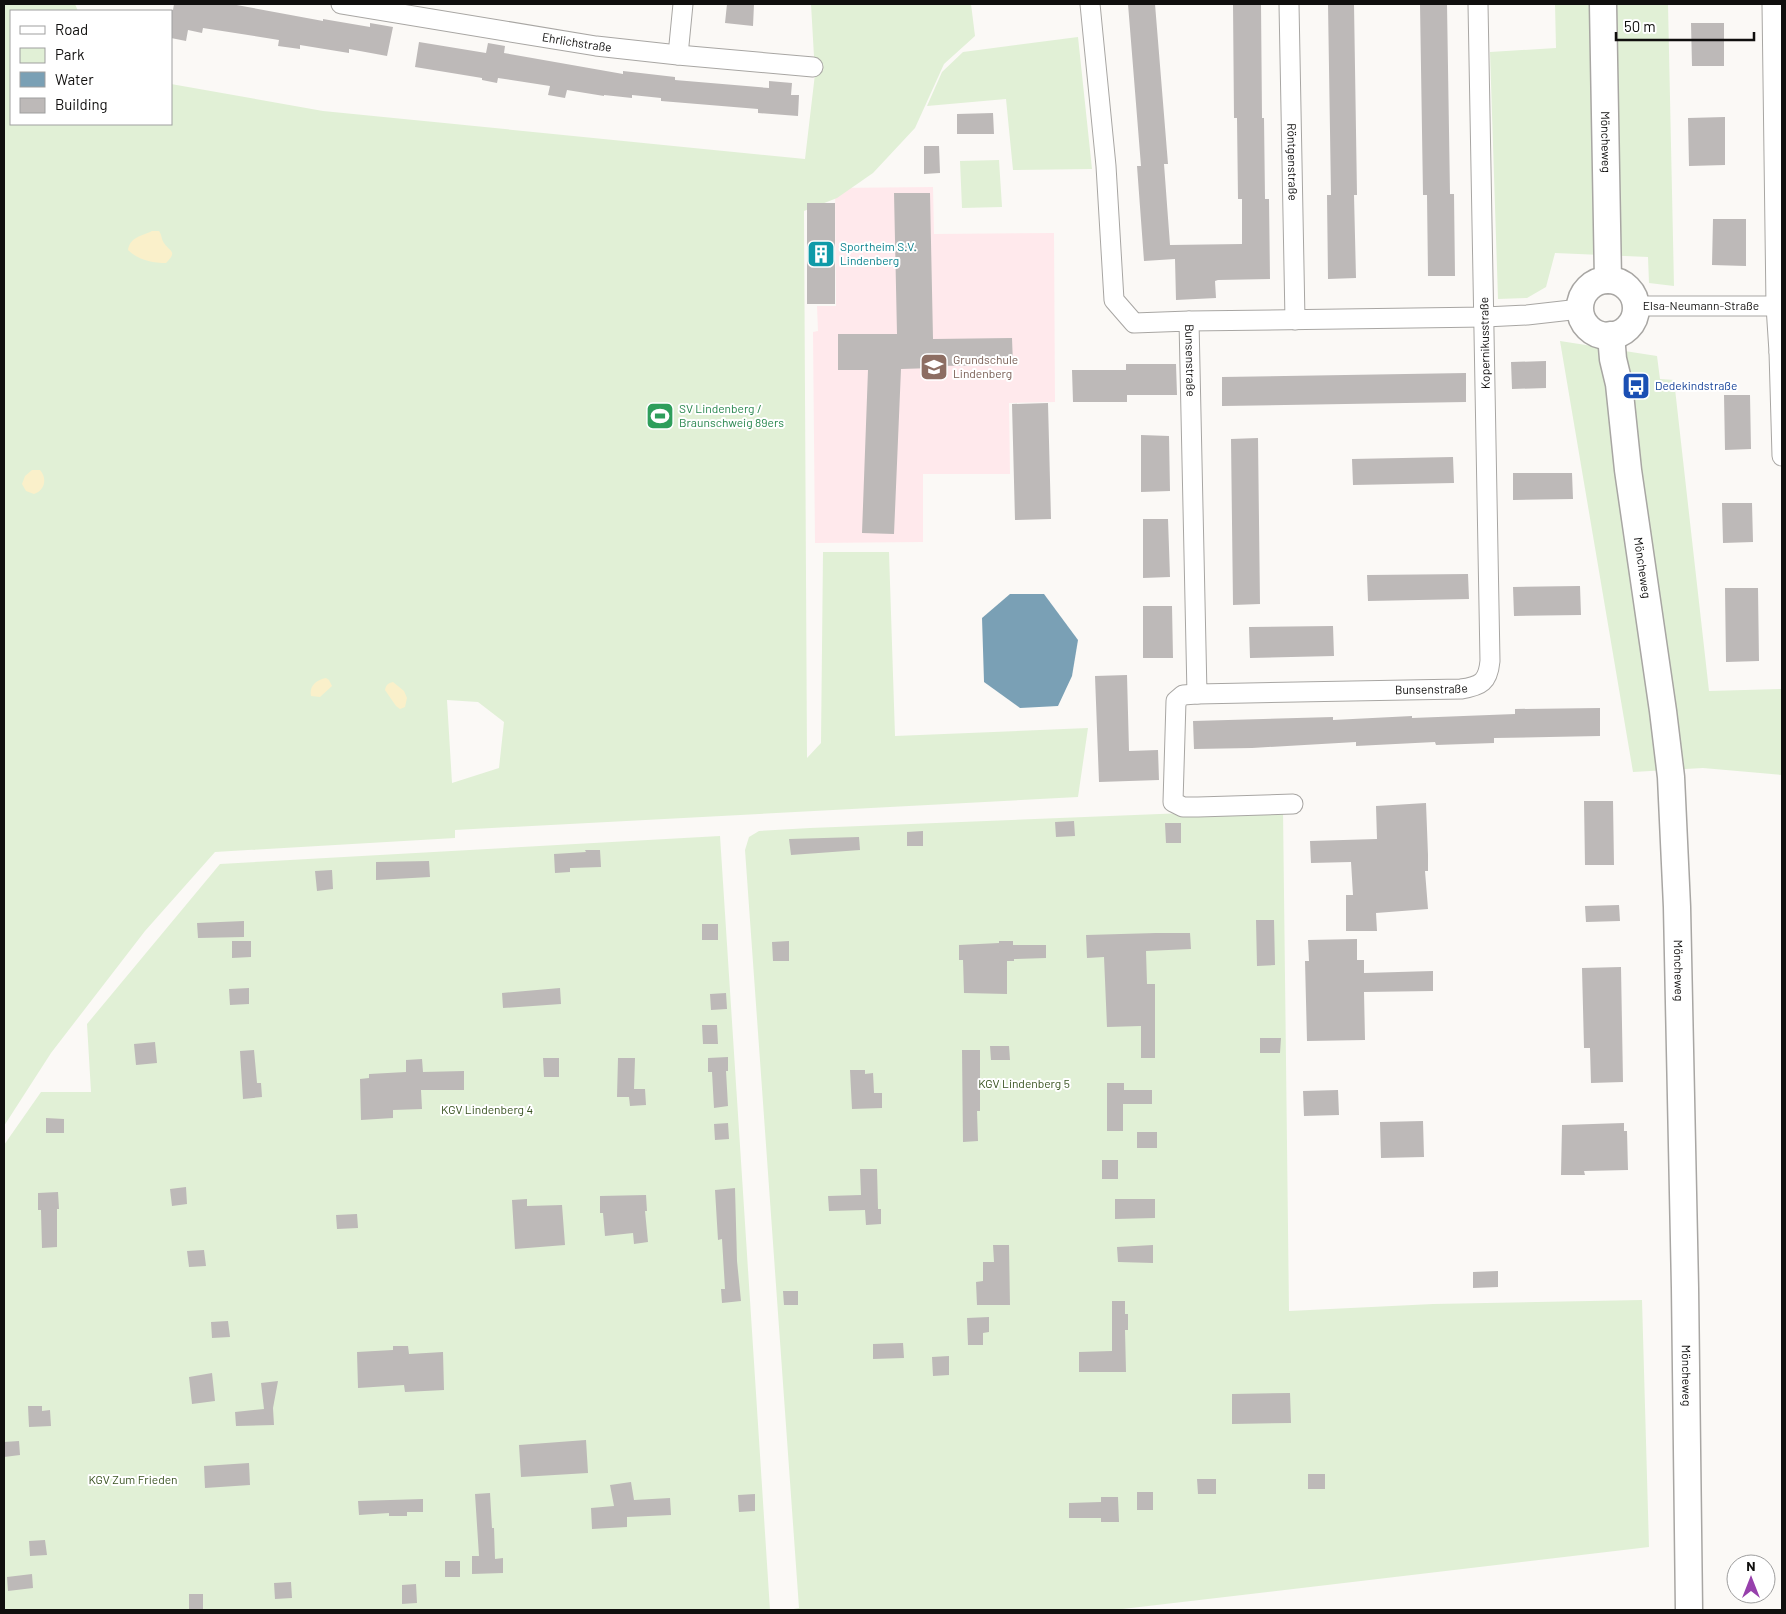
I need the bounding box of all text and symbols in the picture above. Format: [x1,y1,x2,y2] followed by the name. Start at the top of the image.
[10,10,172,125] legend
[1616,10,1754,42] scale bar
[1624,17,1656,35] text: 50 m
[55,20,88,38] text: Road
[541,29,613,54] street label: Ehrlichstraße
[55,45,85,63] text: Park
[55,70,94,88] text: Water
[55,95,108,113] text: Building
[1599,111,1614,173] street label: Möncheweg
[1285,123,1301,201] street label: Röntgenstraße
[806,239,836,269] building icon: Sportheim S.V. Lindenberg
[840,239,917,267] place label: Sportheim S.V. Lindenberg
[1476,297,1492,389] street label: Kopernikusstraße
[1643,298,1759,312] street label: Elsa-Neumann-Straße
[1183,324,1199,397] street label: Bunsenstraße
[919,352,949,382] school or university icon: Grundschule Lindenberg
[953,352,1018,380] place label: Grundschule Lindenberg
[1621,371,1651,401] bus stop icon: Dedekindstraße
[1655,378,1737,392] place label: Dedekindstraße
[645,401,675,431] sports icon: SV Lindenberg / Braunschweig 89ers
[679,401,784,429] place label: SV Lindenberg / Braunschweig 89ers
[1632,536,1655,599] street label: Möncheweg
[1395,680,1469,696] street label: Bunsenstraße
[1672,940,1687,1001] street label: Möncheweg
[978,1076,1070,1090] park label: KGV Lindenberg 5
[441,1102,533,1116] park label: KGV Lindenberg 4
[1680,1345,1694,1406] street label: Möncheweg
[88,1472,178,1486] park label: KGV Zum Frieden
[1726,1554,1776,1604] north arrow
[1746,1557,1756,1574] text: N

